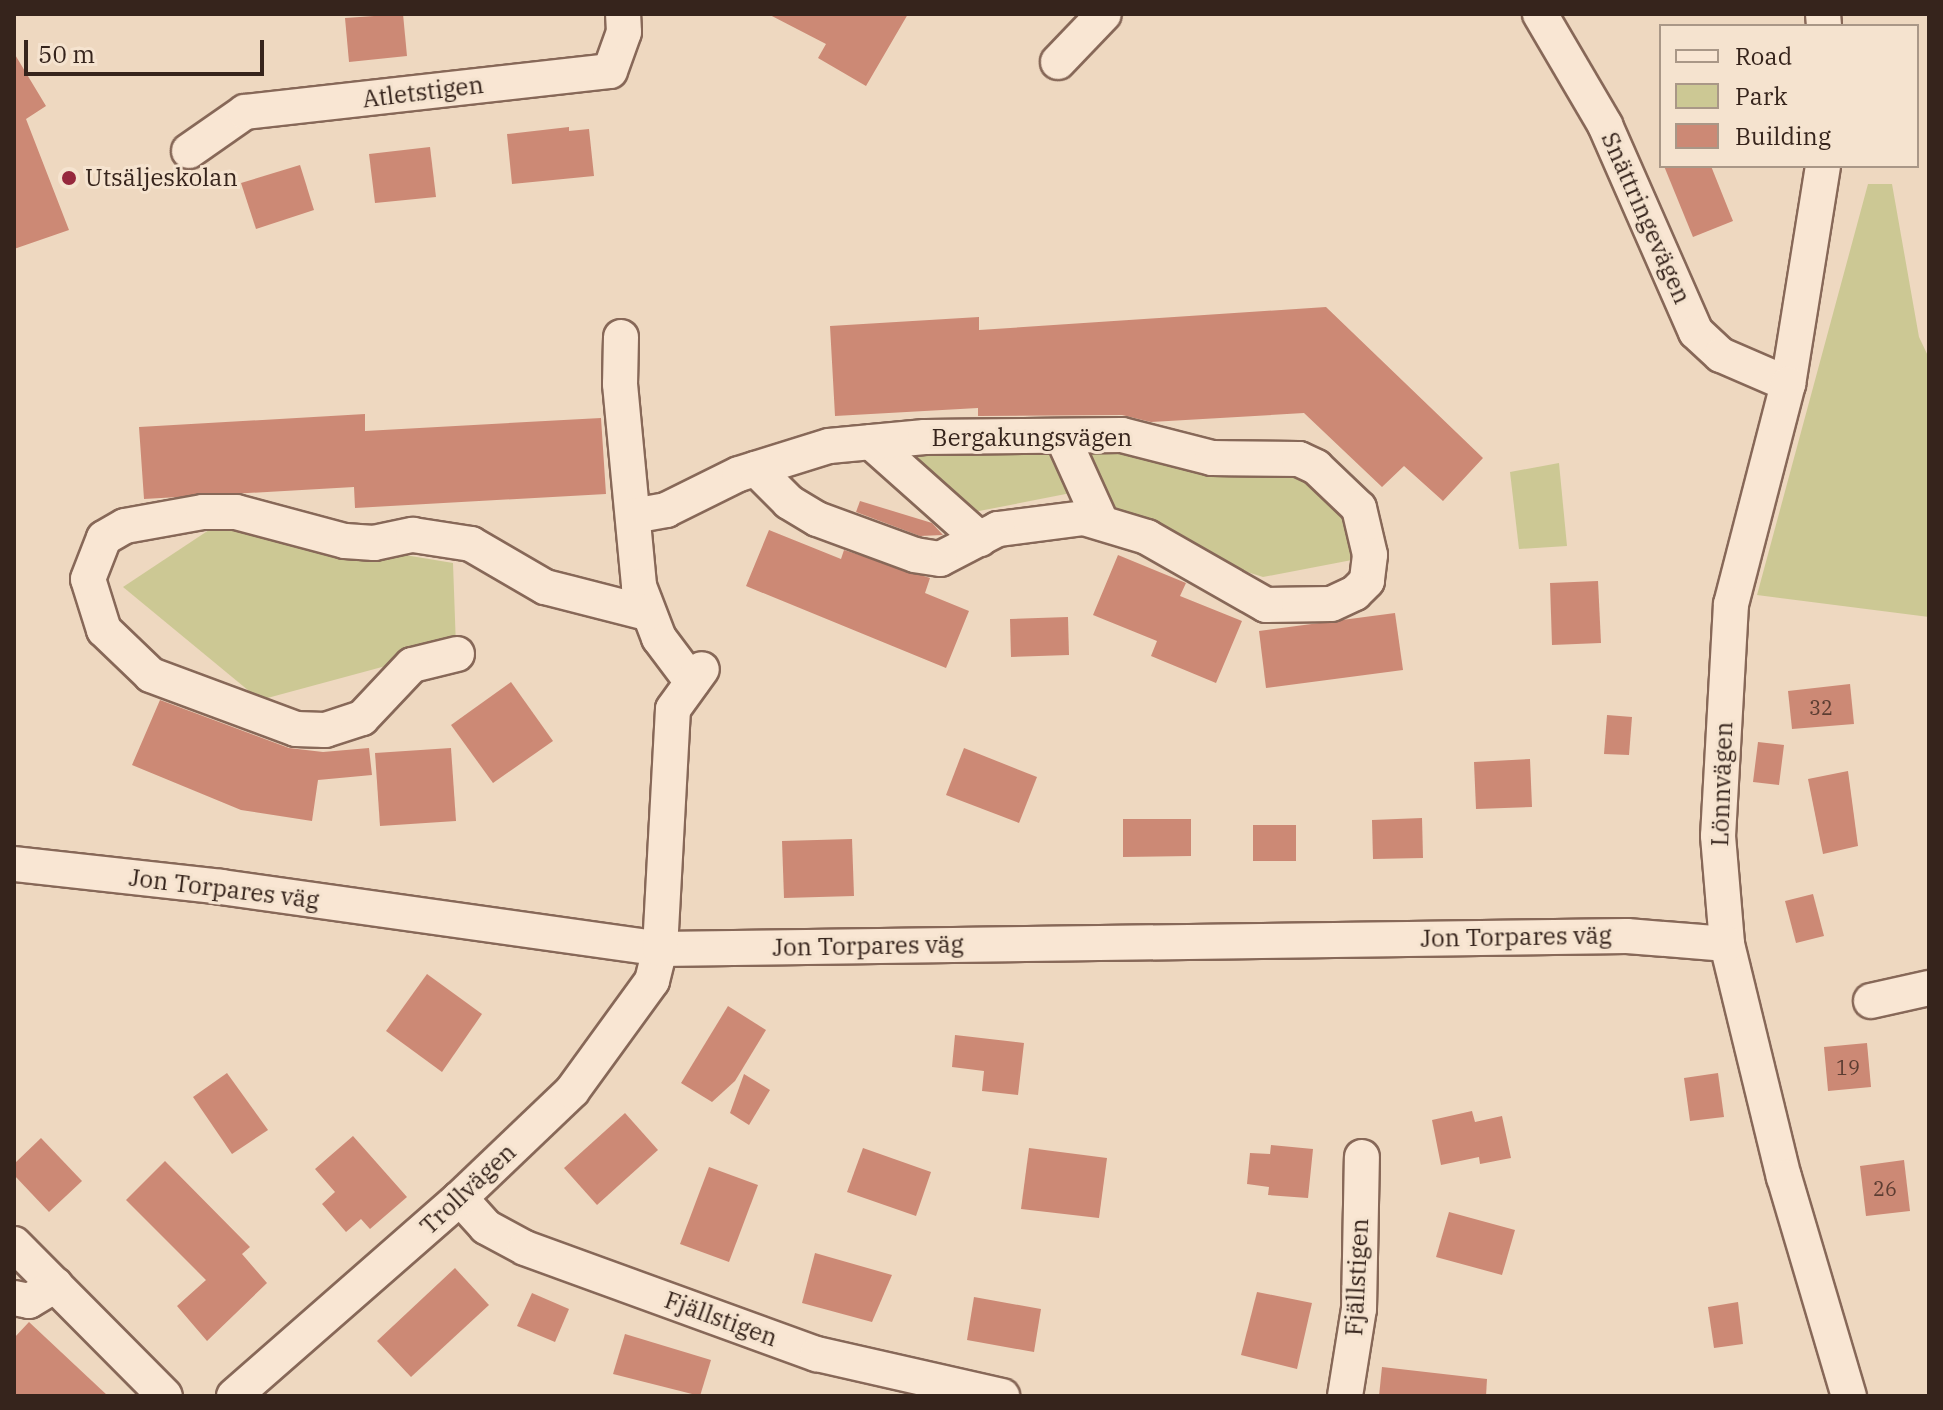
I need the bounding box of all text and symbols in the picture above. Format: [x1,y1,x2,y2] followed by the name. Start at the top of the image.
[28,24,268,74] scale bar
[1659,24,1919,168] legend
[38,38,95,70] text: 50 m
[1735,40,1792,72] text: Road
[361,70,485,114] street label: Atletstigen
[1735,80,1787,112] text: Park
[1735,120,1831,152] text: Building
[1595,128,1697,308] street label: Snättringevägen
[85,164,238,192] place label: Utsäljeskolan
[60,169,78,187] marker: Utsäljeskolan
[932,424,1132,452] street label: Bergakungsvägen
[1809,695,1833,719] house number: 32
[1705,721,1739,847] street label: Lönnvägen
[127,863,321,915] street label: Jon Torpares väg
[1420,921,1612,953] street label: Jon Torpares väg
[772,930,964,962] street label: Jon Torpares väg
[1836,1055,1860,1079] house number: 19
[414,1137,522,1241] street label: Trollvägen
[1873,1176,1897,1200] house number: 26
[1340,1217,1374,1337] street label: Fjällstigen
[661,1285,781,1353] street label: Fjällstigen

